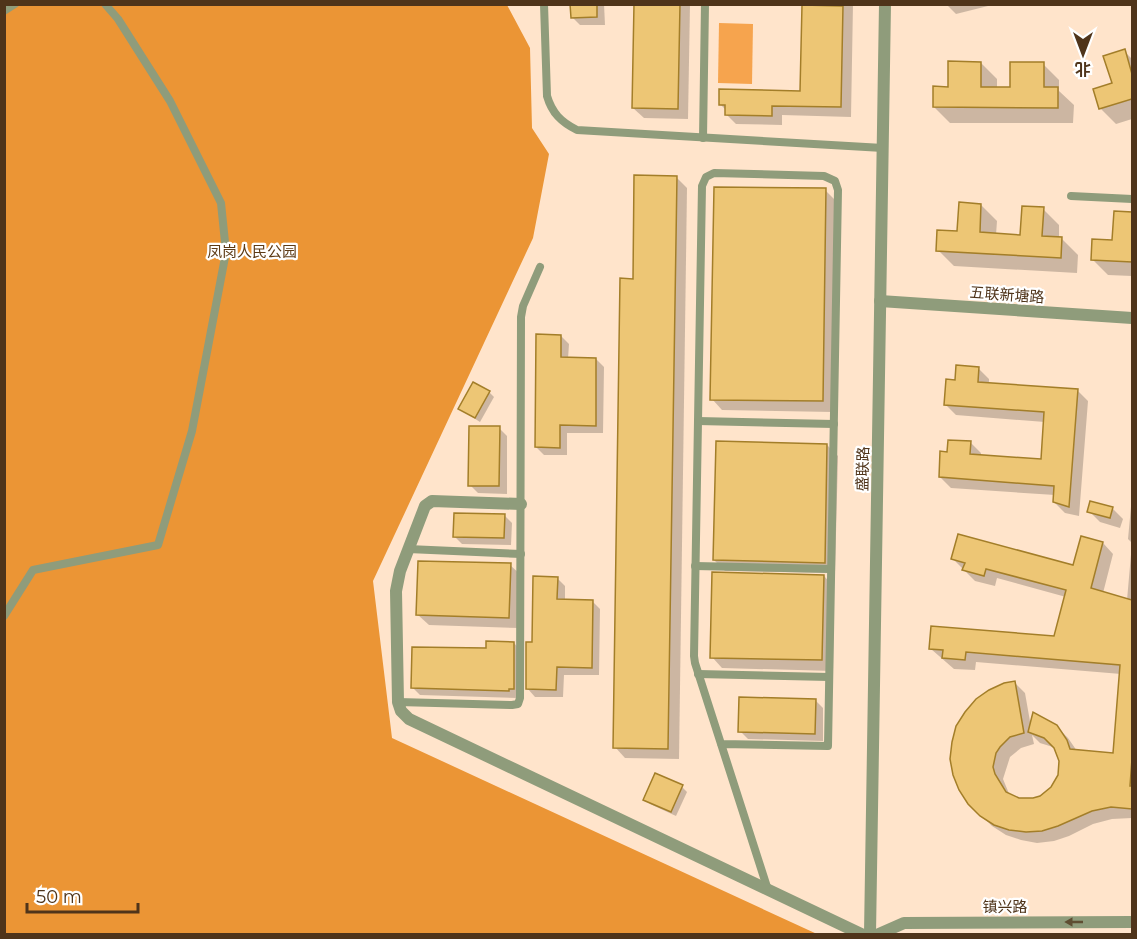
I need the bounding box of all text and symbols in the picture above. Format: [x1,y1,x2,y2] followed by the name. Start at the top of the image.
[1053,24,1113,84] north arrow
[1075,59,1091,78] text: 北
[207,242,297,261] park label: 凤岗人民公园
[969,282,1045,307] street label: 五联新塘路
[853,446,872,492] street label: 盛联路
[27,876,138,914] scale bar
[36,886,82,908] text: 50 m
[982,897,1028,916] street label: 镇兴路
[1065,917,1084,927] one-way arrow

